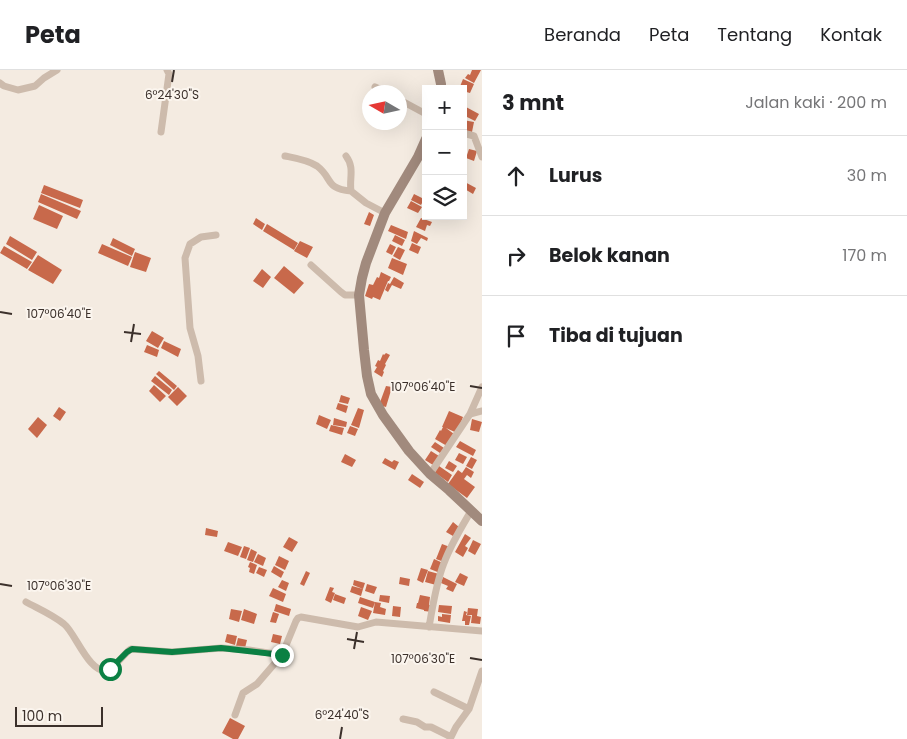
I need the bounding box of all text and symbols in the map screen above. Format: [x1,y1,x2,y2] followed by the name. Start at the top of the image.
[25,18,81,51] text: Peta
[544,22,621,47] text: Beranda
[649,22,689,47] text: Peta
[717,22,792,47] text: Tentang
[820,22,882,47] text: Kontak
[362,85,407,130] north arrow
[422,85,467,220] map controls
[422,85,467,130] button: +
[145,86,199,103] text: 6°24'30"S
[502,88,564,117] text: 3 mnt
[745,91,887,114] text: Jalan kaki · 200 m
[422,130,467,175] button: −
[502,162,530,190] icon: ahead
[549,162,602,189] text: Lurus
[847,164,887,187] text: 30 m
[422,175,467,220] button: layers
[502,242,530,270] icon: right
[549,242,670,269] text: Belok kanan
[842,244,887,267] text: 170 m
[27,305,91,322] text: 107°06'40"E
[502,322,530,350] icon: arrive
[549,322,683,349] text: Tiba di tujuan
[391,378,455,395] text: 107°06'40"E
[27,577,91,594] text: 107°06'30"E
[271,644,294,667] route end
[391,650,455,667] text: 107°06'30"E
[99,658,122,681] route start
[15,704,102,727] scale bar
[22,706,62,726] text: 100 m
[315,706,369,723] text: 6°24'40"S

